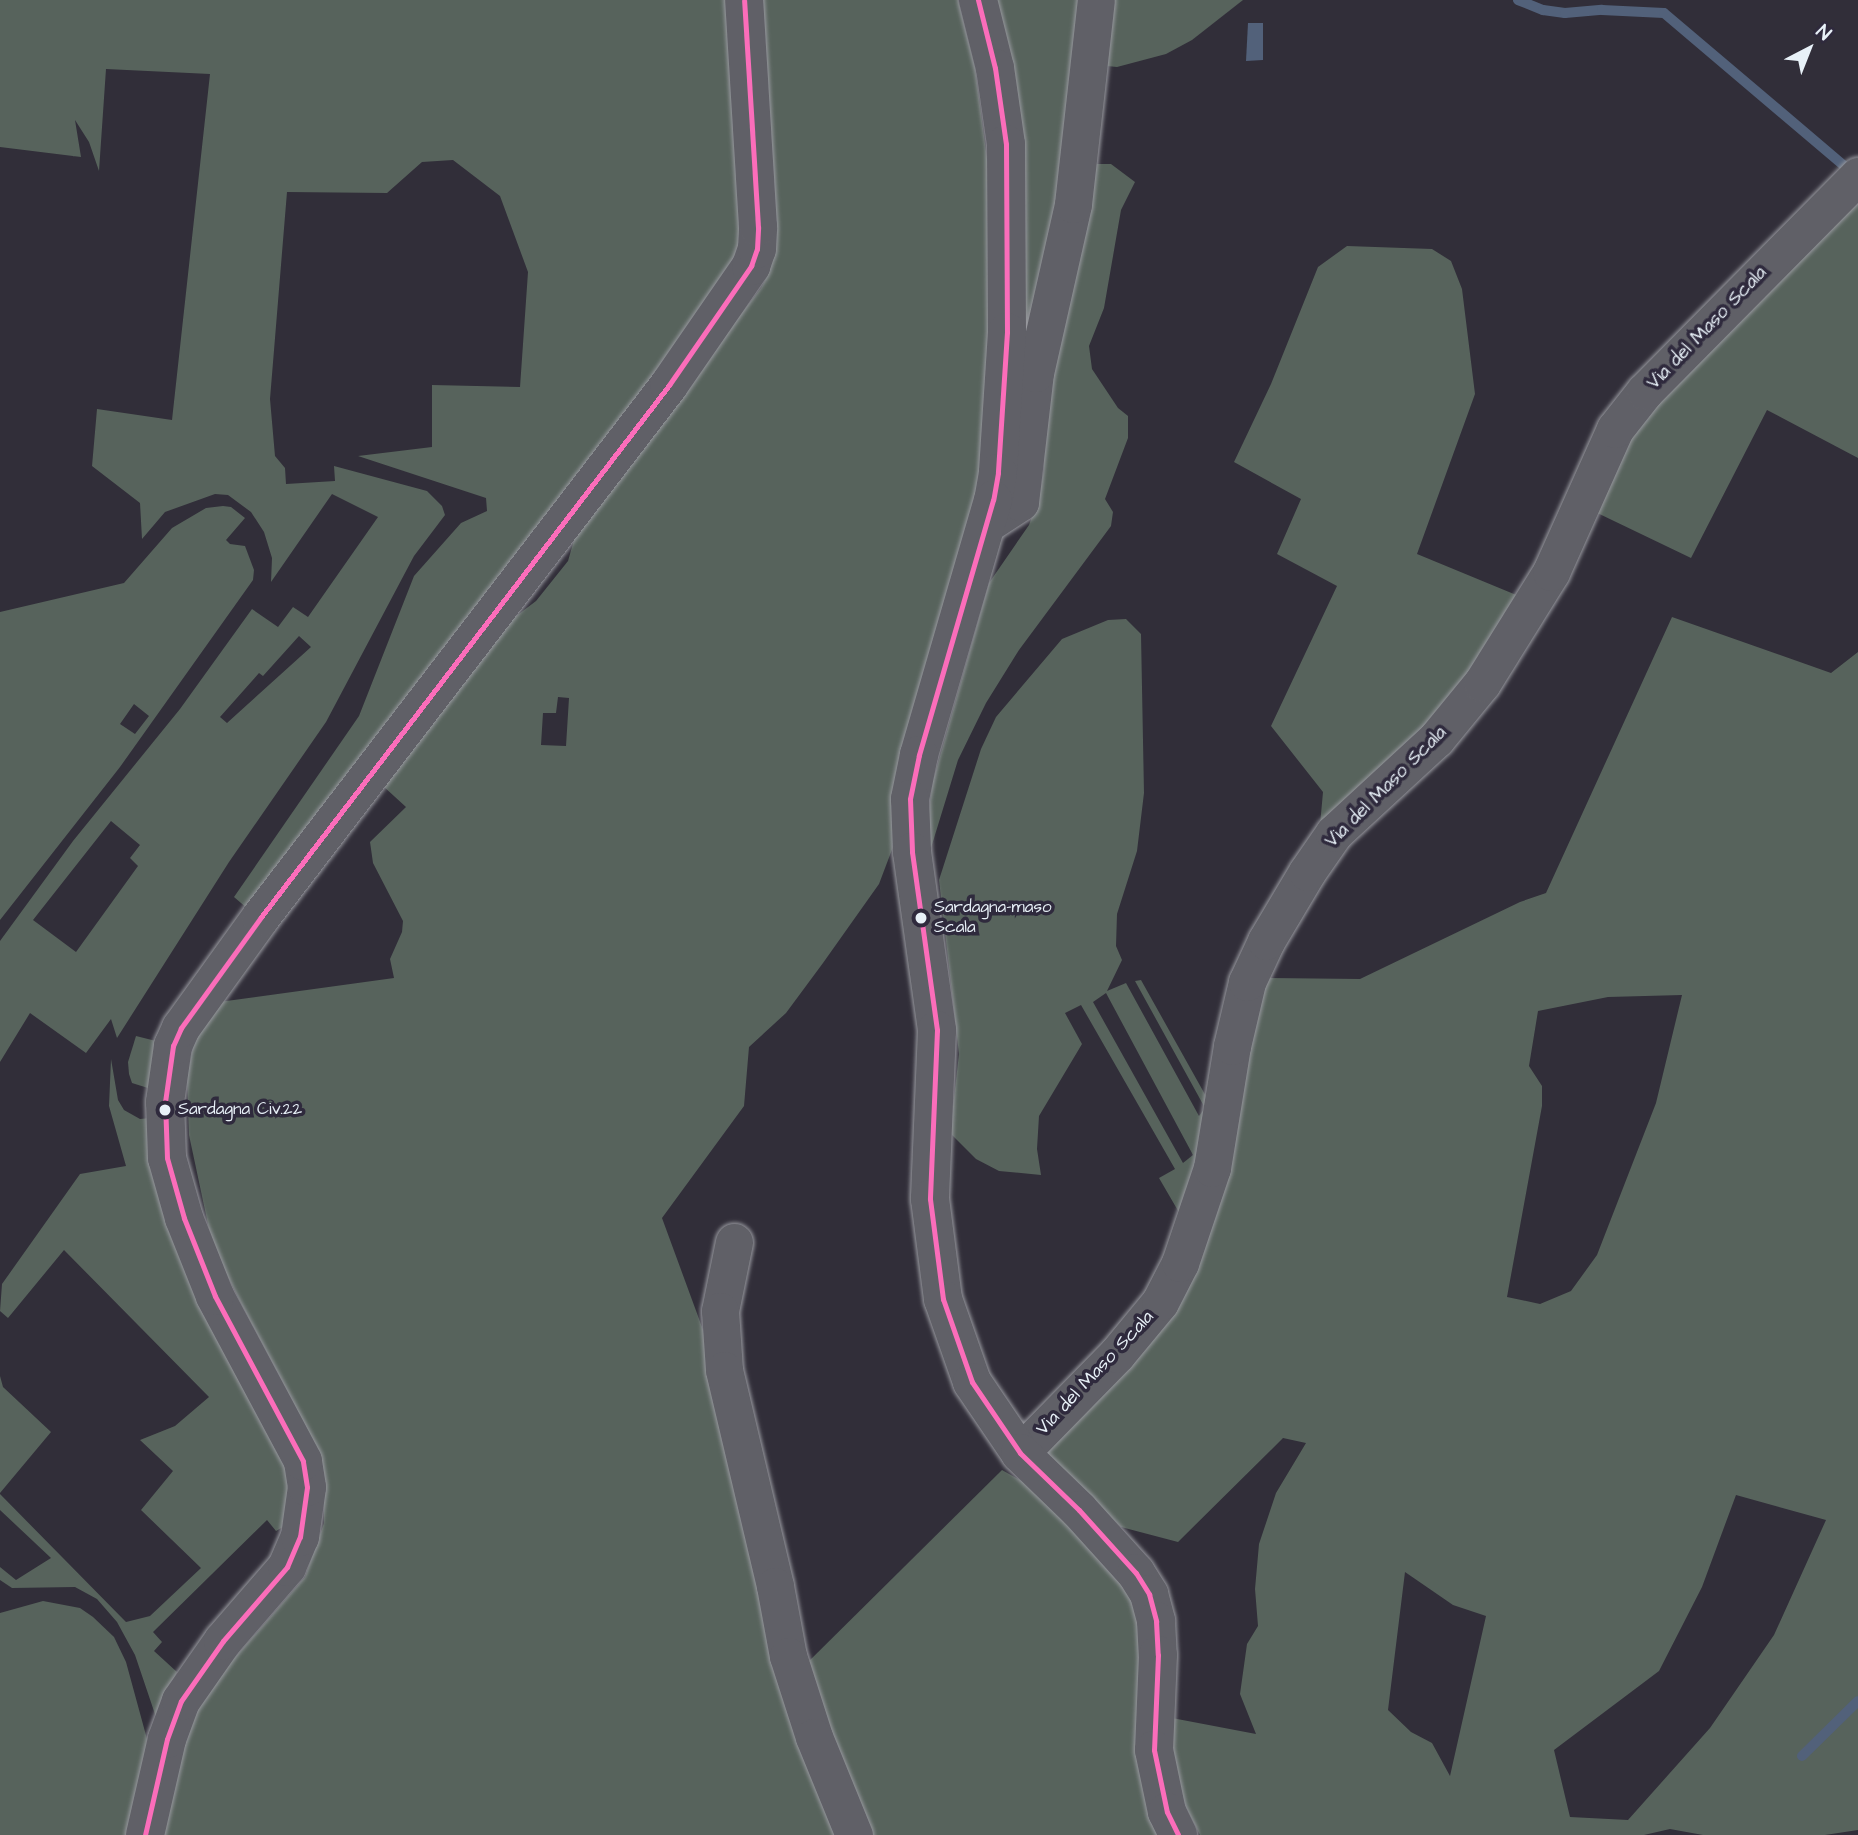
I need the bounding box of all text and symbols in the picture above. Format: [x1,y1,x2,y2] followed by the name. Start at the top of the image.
[1774,14,1844,84] north arrow
[1810,19,1837,47] text: N
[1642,262,1772,394] street label: Via del Maso Scala
[1321,722,1451,852] street label: Via del Maso Scala
[934,898,1051,938] place label: Sardagna-maso Scala
[914,911,928,925] marker: Sardagna-maso Scala
[178,1100,302,1120] place label: Sardagna Civ.22
[158,1103,172,1117] marker: Sardagna Civ.22
[1031,1306,1159,1440] street label: Via del Maso Scala

